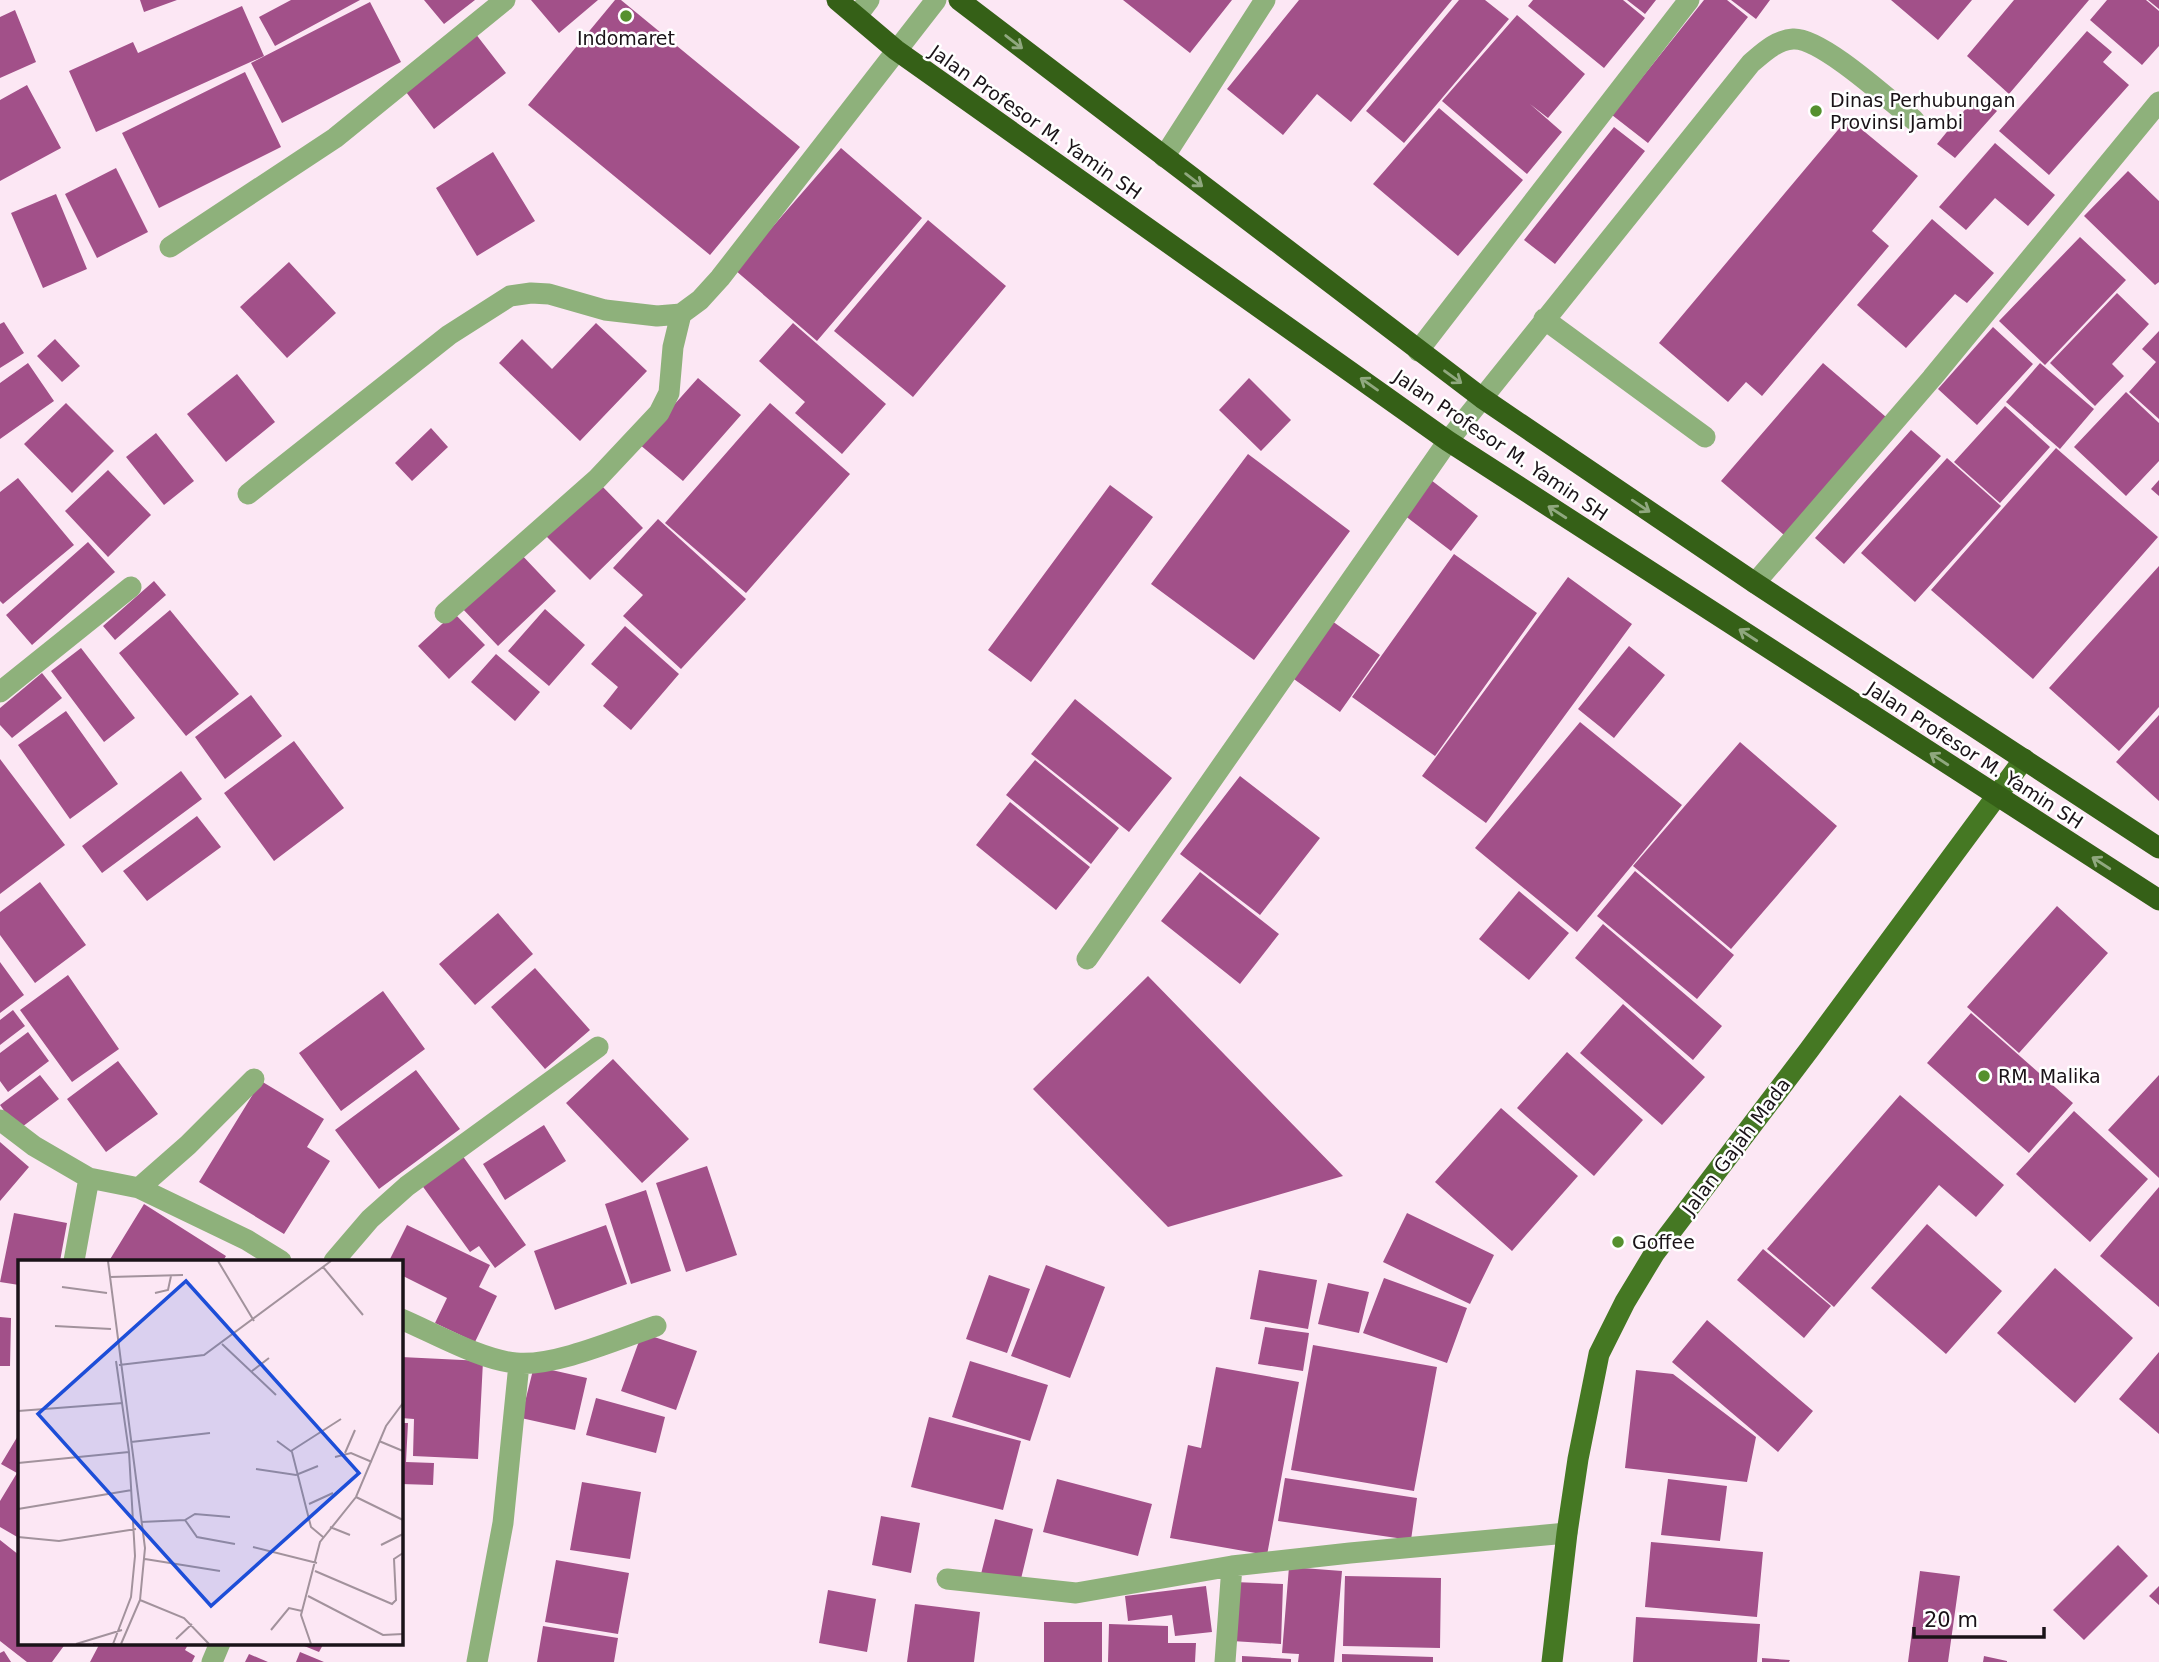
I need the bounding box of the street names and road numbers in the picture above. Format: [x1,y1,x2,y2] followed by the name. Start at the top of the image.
[925,40,1146,204] street label: Jalan Profesor M. Yamin SH
[1389,364,1612,525] street label: Jalan Profesor M. Yamin SH
[1862,676,2087,833] street label: Jalan Profesor M. Yamin SH
[1677,1073,1795,1219] street label: Jalan Gajah Mada

